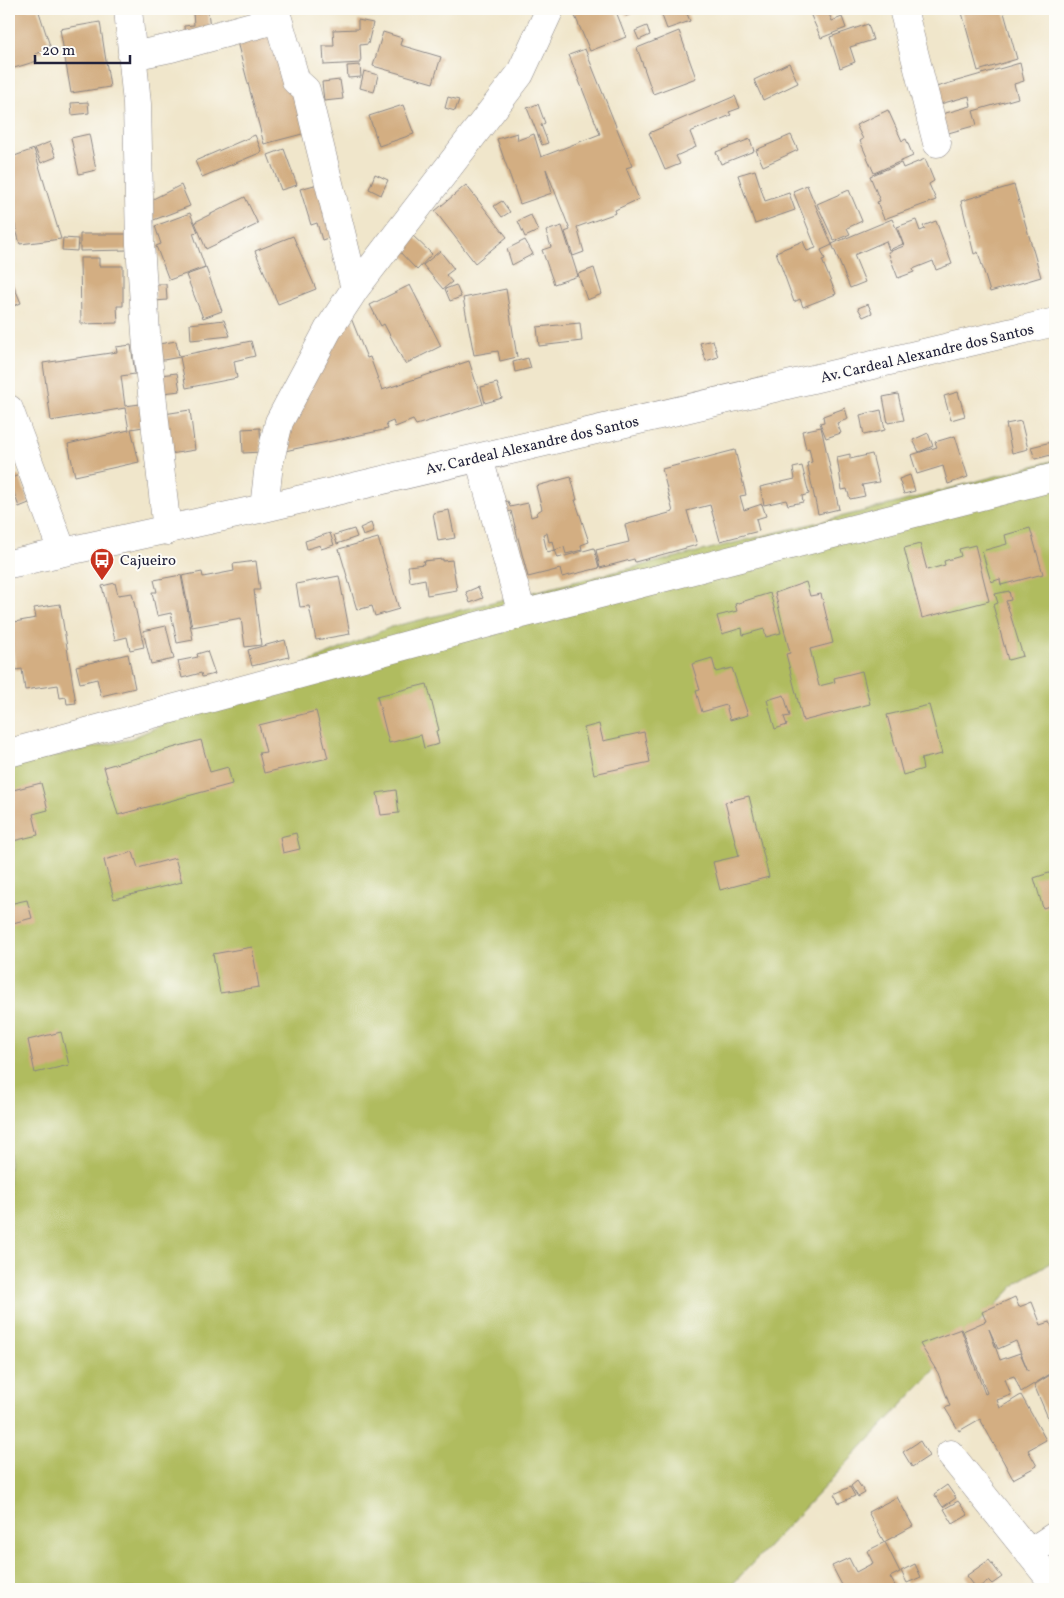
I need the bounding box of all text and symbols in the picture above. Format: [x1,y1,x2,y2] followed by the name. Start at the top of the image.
[35,32,130,64] scale bar
[42,41,75,62] text: 20 m
[819,320,1036,389] street label: Av. Cardeal Alexandre dos Santos
[424,412,641,481] street label: Av. Cardeal Alexandre dos Santos
[89,547,115,581] bus stop icon: Cajueiro
[120,551,176,572] place label: Cajueiro

